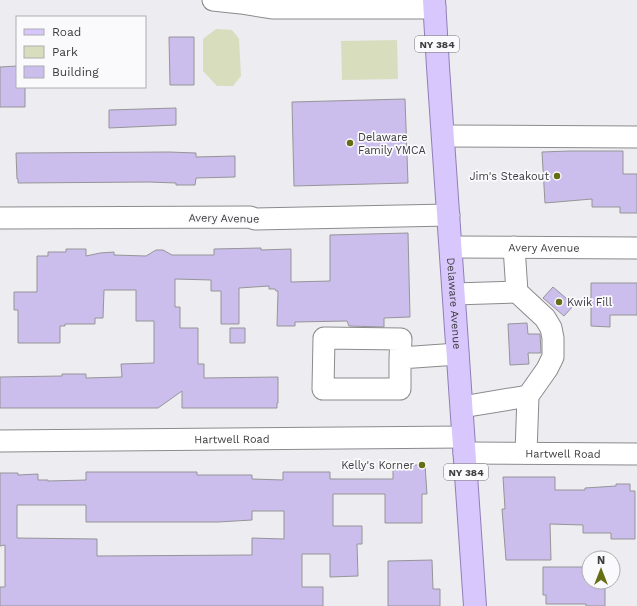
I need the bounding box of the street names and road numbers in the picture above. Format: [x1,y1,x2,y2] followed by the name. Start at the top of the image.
[415,36,459,52] road number: NY 384
[188,211,260,226] street label: Avery Avenue
[508,241,580,255] street label: Avery Avenue
[444,257,463,350] street label: Delaware Avenue
[194,433,270,446] street label: Hartwell Road
[525,447,601,461] street label: Hartwell Road
[444,464,488,480] road number: NY 384

